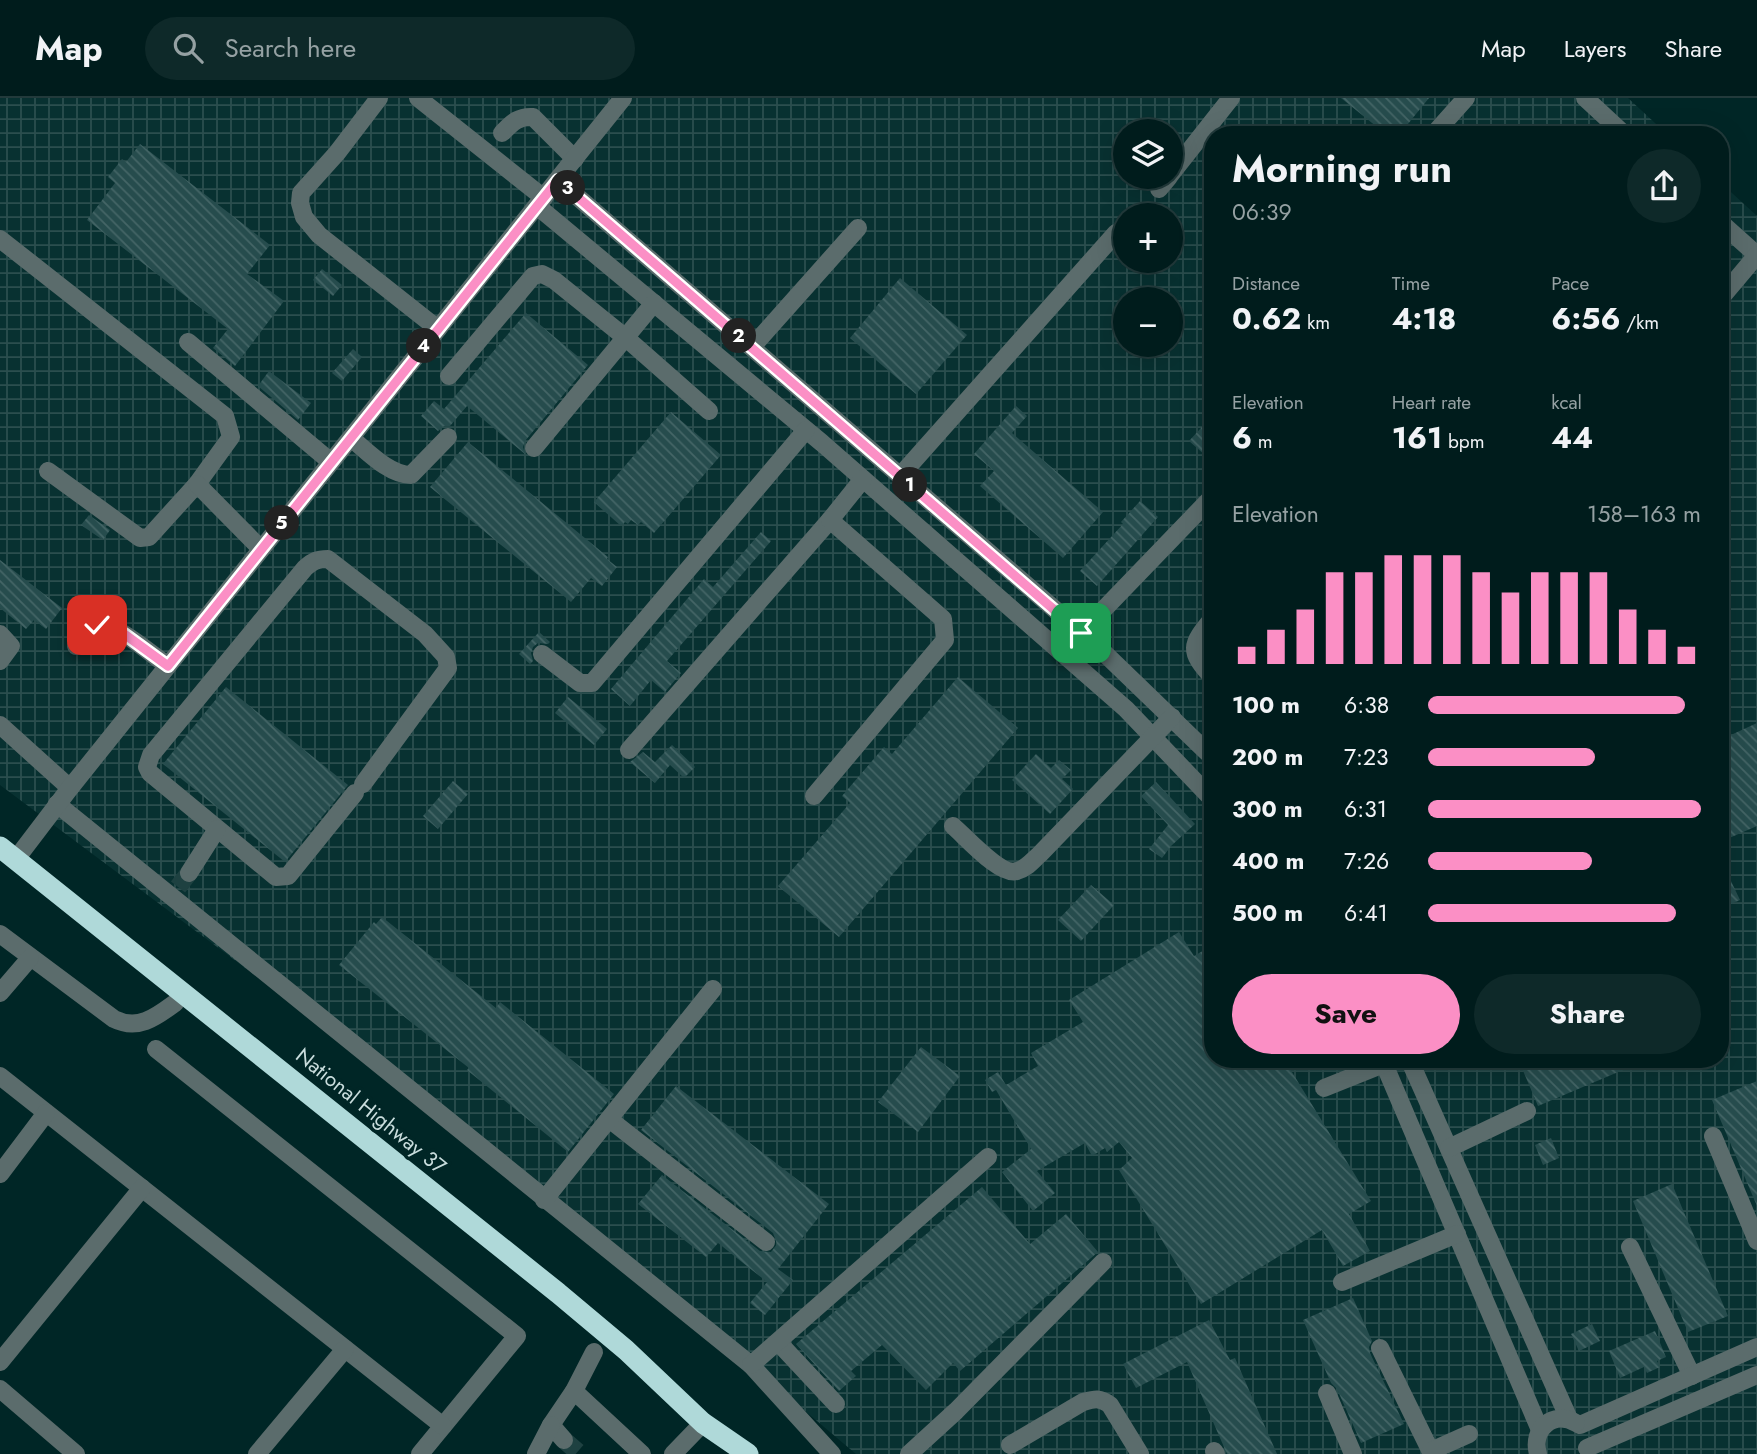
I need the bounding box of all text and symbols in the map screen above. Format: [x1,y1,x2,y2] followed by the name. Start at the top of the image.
[145,17,635,80] search box
[35,25,103,72] text: Map
[169,29,207,67] icon: search
[225,29,356,67] text: Search here
[1481,31,1526,66] text: Map
[1564,31,1626,66] text: Layers
[1664,31,1722,66] text: Share
[1113,119,1183,357] map controls
[1113,119,1183,189] button: layers
[1232,141,1452,196] text: Morning run
[1627,149,1701,223] button: share
[550,170,586,206] pin: 3
[562,174,573,201] text: 3
[1232,195,1292,229] text: 06:39
[1113,203,1183,273] button: +
[1232,270,1300,297] text: Distance
[1392,270,1430,297] text: Time
[1551,270,1589,297] text: Pace
[1113,287,1183,357] button: −
[1232,297,1301,340] text: 0.62
[1392,297,1456,340] text: 4:18
[1551,297,1620,340] text: 6:56
[1301,309,1330,336] text: km
[1620,309,1659,336] text: /km
[722,318,756,354] pin: 2
[732,322,745,349] text: 2
[406,328,442,364] pin: 4
[417,332,430,359] text: 4
[1232,389,1304,416] text: Elevation
[1392,389,1471,416] text: Heart rate
[1551,389,1582,416] text: kcal
[1232,416,1252,459] text: 6
[1392,416,1442,459] text: 161
[1551,416,1593,459] text: 44
[1252,428,1273,455] text: m
[1442,428,1484,455] text: bpm
[892,468,928,502] pin: 1
[905,471,914,498] text: 1
[1232,497,1319,531] text: Elevation
[1587,497,1701,531] text: 158–163 m
[264,506,300,540] pin: 5
[275,509,288,536] text: 5
[67,595,127,655] pin
[1051,603,1111,663] pin
[78,606,116,644] icon: check
[1062,614,1100,652] icon: arrive
[1232,688,1300,722] text: 100 m
[1344,688,1389,722] text: 6:38
[1232,740,1303,774] text: 200 m
[1344,740,1389,774] text: 7:23
[1232,792,1303,826] text: 300 m
[1344,792,1387,826] text: 6:31
[1232,844,1304,878] text: 400 m
[1344,844,1389,878] text: 7:26
[1232,896,1303,930] text: 500 m
[1344,896,1388,930] text: 6:41
[1232,974,1460,1054] button: Save
[1474,974,1701,1054] button: Share
[289,1041,453,1181] street label: National Highway 37

